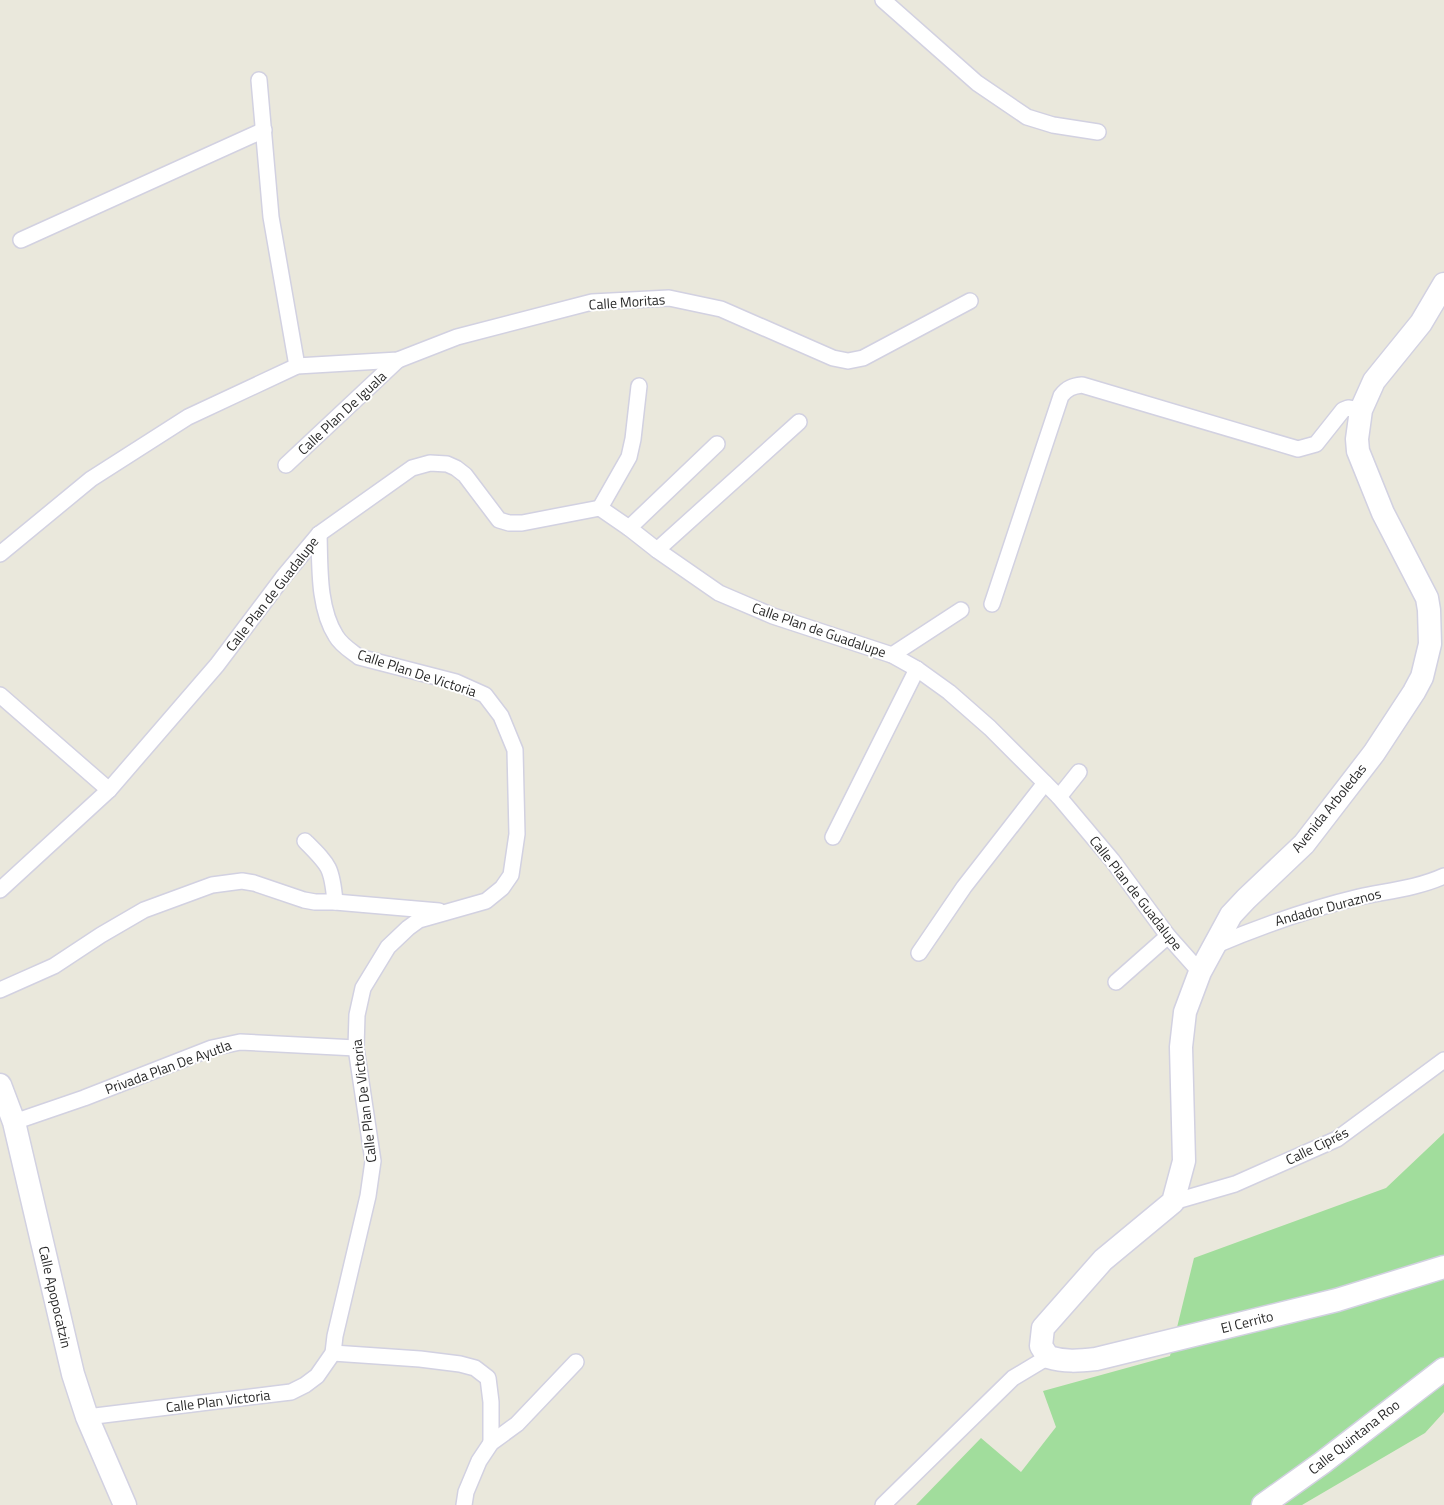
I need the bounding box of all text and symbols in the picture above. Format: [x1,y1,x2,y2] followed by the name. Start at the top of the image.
[588,288,666,315] street label: Calle Moritas
[293,366,391,459] street label: Calle Plan De Iguala
[220,532,323,656] street label: Calle Plan de Guadalupe
[749,597,889,662] street label: Calle Plan de Guadalupe
[355,643,479,702] street label: Calle Plan De Victoria
[1286,759,1371,857] street label: Avenida Arboledas
[1085,831,1188,955] street label: Calle Plan de Guadalupe
[1272,882,1383,931] street label: Andador Duraznos
[102,1034,234,1099] street label: Privada Plan De Ayutla
[346,1038,381,1164] street label: Calle Plan De Victoria
[1282,1121,1352,1170] street label: Calle Ciprés
[34,1244,77,1350] street label: Calle Apopocatzin
[1218,1305,1275,1338] street label: El Cerrito
[165,1384,271,1417] street label: Calle Plan Victoria
[1303,1394,1404,1479] street label: Calle Quintana Roo

